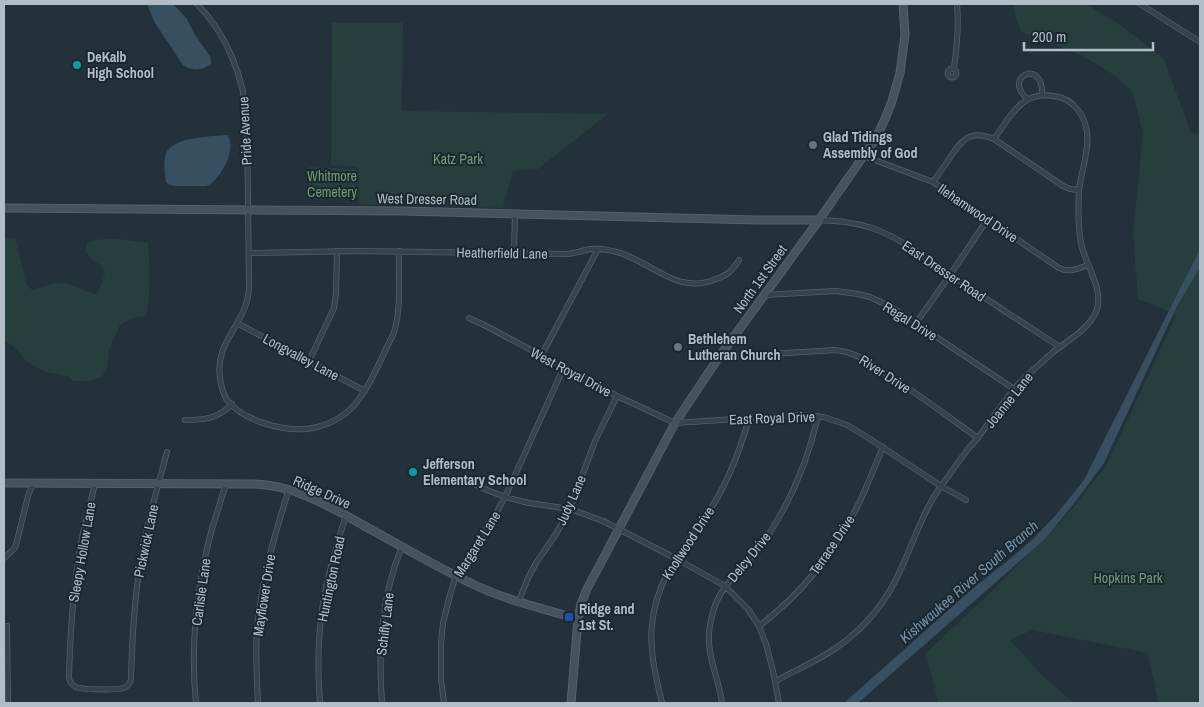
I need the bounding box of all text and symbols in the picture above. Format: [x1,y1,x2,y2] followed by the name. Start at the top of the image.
[1024,20,1153,52] scale bar
[1032,26,1066,47] text: 200 m
[87,48,154,82] place label: DeKalb High School
[71,59,83,71] marker: DeKalb High School
[234,96,256,166] street label: Pride Avenue
[823,128,917,162] place label: Glad Tidings Assembly of God
[807,139,819,151] marker: Glad Tidings Assembly of God
[433,150,483,168] park label: Katz Park
[307,167,357,201] park label: Whitmore Cemetery
[935,180,1021,246] street label: Ilehamwood Drive
[377,189,477,209] street label: West Dresser Road
[899,236,989,306] street label: East Dresser Road
[729,241,791,317] street label: North 1st Street
[456,243,548,263] street label: Heatherfield Lane
[880,297,940,345] street label: Regal Drive
[260,329,342,385] street label: Longvalley Lane
[688,330,780,364] place label: Bethlehem Lutheran Church
[672,341,684,353] marker: Bethlehem Lutheran Church
[527,343,615,401] street label: West Royal Drive
[856,351,914,397] street label: River Drive
[981,369,1037,431] street label: Joanne Lane
[729,408,815,428] street label: East Royal Drive
[423,455,526,489] place label: Jefferson Elementary School
[407,466,419,478] marker: Jefferson Elementary School
[290,471,354,513] street label: Ridge Drive
[552,472,590,528] street label: Judy Lane
[64,500,100,604] street label: Sleepy Hollow Lane
[130,503,162,579] street label: Pickwick Lane
[658,503,718,583] street label: Knollwood Drive
[450,508,504,580] street label: Margaret Lane
[805,511,859,579] street label: Terrace Drive
[895,515,1043,648] water label: Kishwaukee River South Branch
[723,528,775,586] street label: Delcy Drive
[313,535,349,623] street label: Huntington Road
[249,553,279,637] street label: Mayflower Drive
[187,557,215,627] street label: Carlisle Lane
[1094,569,1163,587] park label: Hopkins Park
[372,592,398,656] street label: Schifly Lane
[579,600,635,634] place label: Ridge and 1st St.
[563,611,575,623] marker: Ridge and 1st St.

